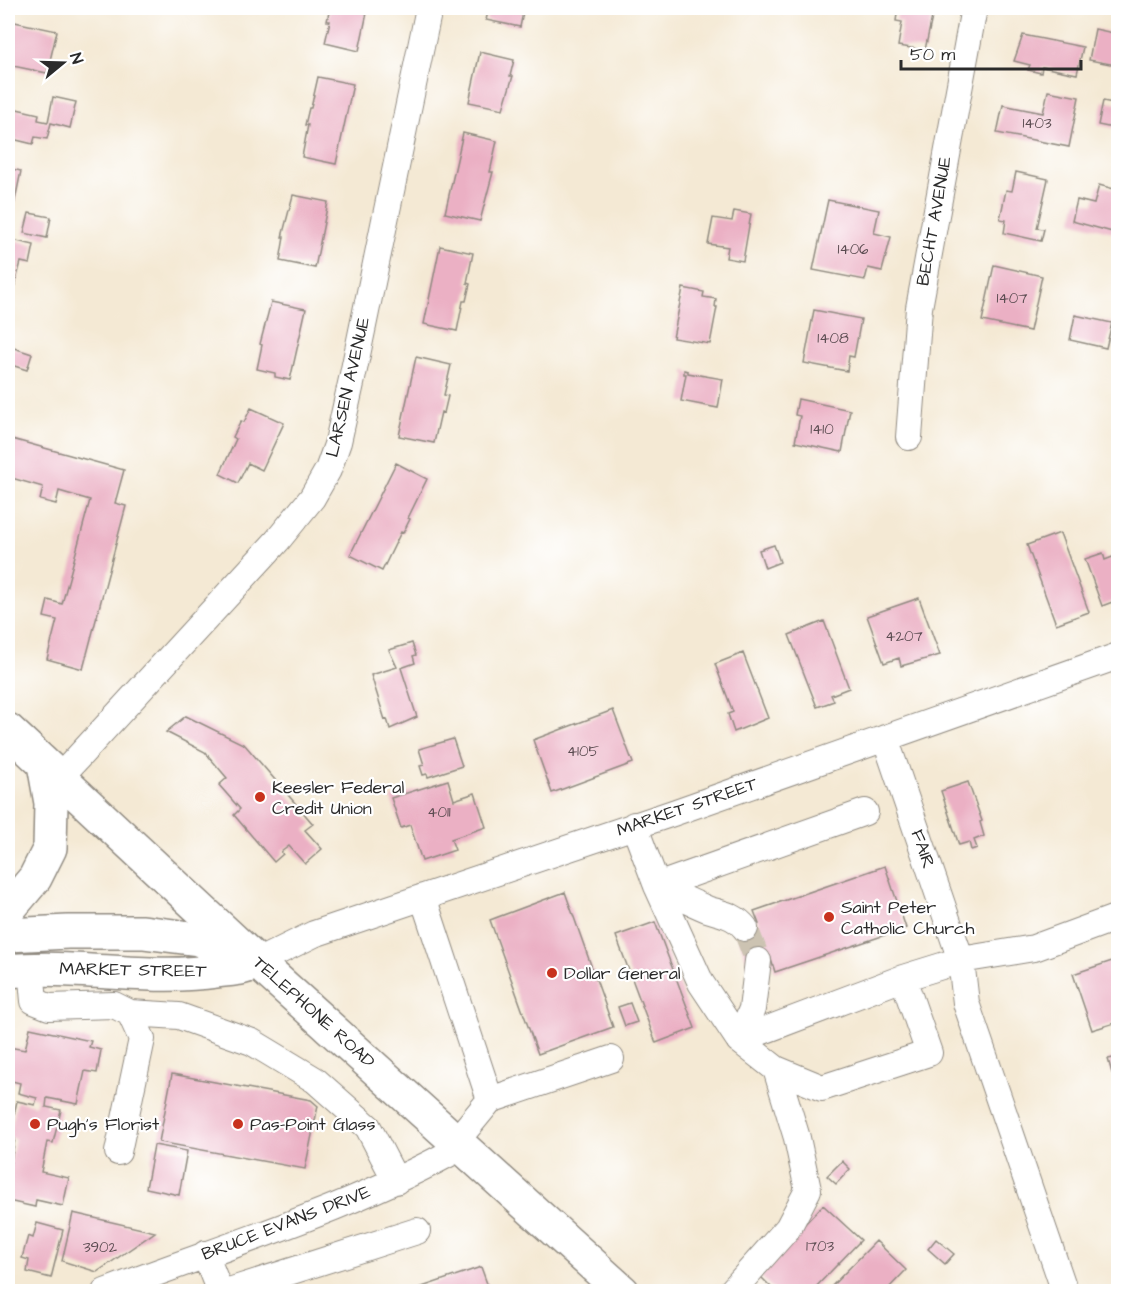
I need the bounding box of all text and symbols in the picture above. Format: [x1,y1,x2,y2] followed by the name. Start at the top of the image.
[33,33,93,93] north arrow
[901,33,1081,71] scale bar
[910,42,955,67] text: 50 m
[64,50,88,67] text: N
[1022,113,1052,134] house number: 1403
[910,154,958,288] street label: BECHT AVENUE
[838,239,869,260] house number: 1406
[997,288,1027,309] house number: 1407
[320,314,376,460] street label: LARSEN AVENUE
[817,328,849,349] house number: 1408
[810,419,834,440] house number: 1410
[885,626,923,647] house number: 4207
[567,741,599,762] house number: 4105
[613,771,761,843] street label: MARKET STREET
[272,775,404,821] place label: Keesler Federal Credit Union
[253,790,267,804] marker: Keesler Federal Credit Union
[427,802,451,823] house number: 4011
[905,826,941,872] street label: FAIR
[841,895,974,941] place label: Saint Peter Catholic Church
[822,910,836,924] marker: Saint Peter Catholic Church
[247,950,381,1074] street label: TELEPHONE ROAD
[59,956,208,984] street label: MARKET STREET
[564,961,681,986] place label: Dollar General
[545,966,559,980] marker: Dollar General
[47,1112,160,1138] place label: Pugh's Florist
[250,1112,376,1137] place label: Pas-Point Glass
[28,1117,42,1131] marker: Pugh's Florist
[231,1117,245,1131] marker: Pas-Point Glass
[198,1179,374,1267] street label: BRUCE EVANS DRIVE
[806,1236,834,1257] house number: 1703
[83,1237,118,1258] house number: 3902

